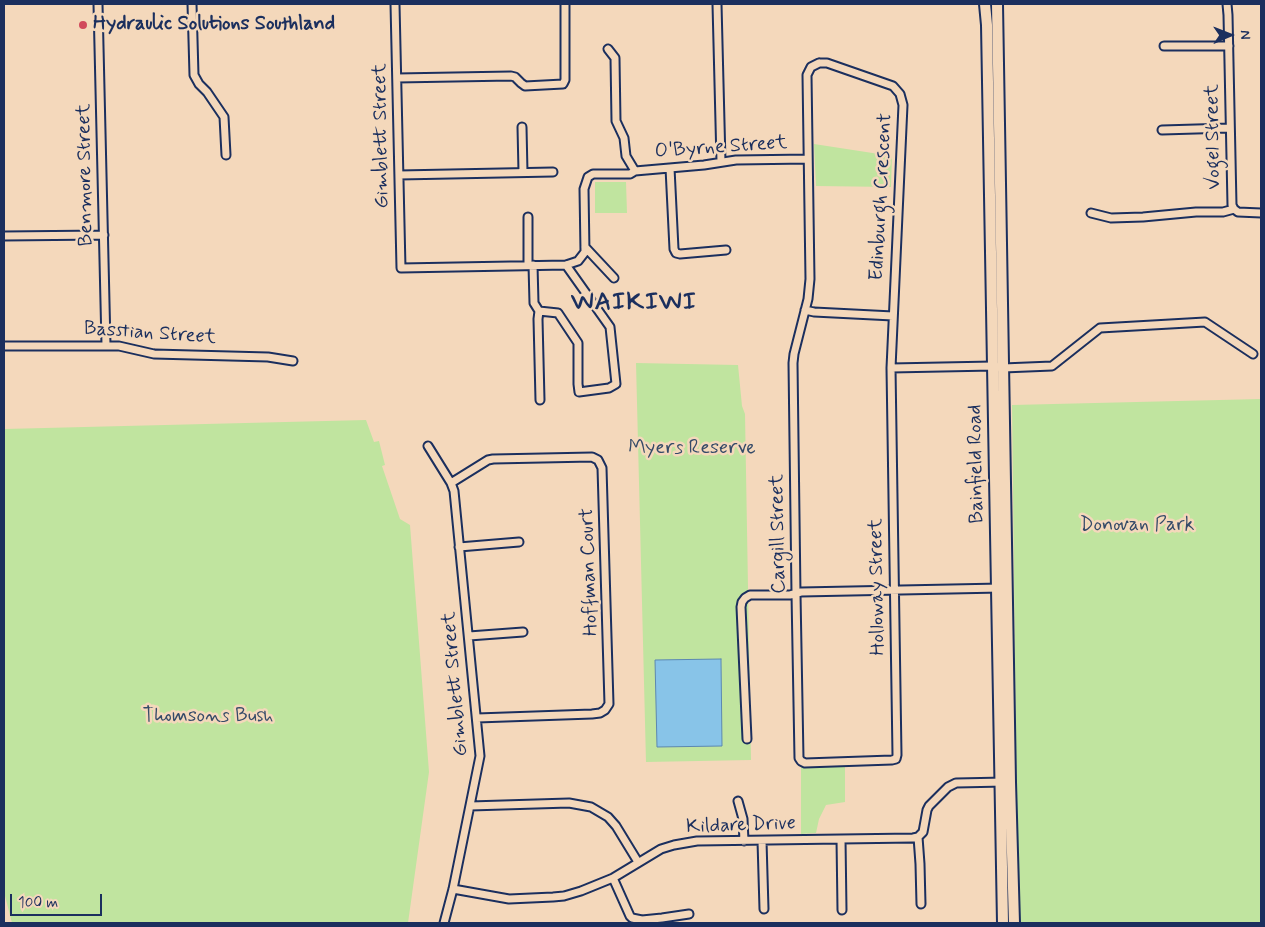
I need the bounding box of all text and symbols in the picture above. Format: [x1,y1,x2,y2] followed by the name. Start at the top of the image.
[1205,10,1255,60] north arrow
[93,13,335,37] place label: Hydraulic Solutions Southland
[77,19,89,31] marker: Hydraulic Solutions Southland
[1236,30,1254,40] text: N
[369,63,395,209] street label: Gimblett Street
[1201,84,1227,190] street label: Vogel Street
[73,103,99,247] street label: Benmore Street
[866,112,898,282] street label: Edinburgh Crescent
[654,131,788,165] street label: O'Byrne Street
[574,289,694,319] district label: WAIKIWI
[83,317,217,351] street label: Basstian Street
[964,404,990,524] street label: Bainfield Road
[628,437,756,461] park label: Myers Reserve
[766,474,792,594] street label: Cargill Street
[576,507,604,637] street label: Hoffman Court
[1080,514,1194,538] park label: Donovan Park
[865,518,891,656] street label: Holloway Street
[438,611,474,757] street label: Gimblett Street
[143,705,273,729] park label: Thomsons Bush
[686,812,796,840] street label: Kildare Drive
[12,884,105,916] scale bar
[18,893,58,913] text: 100 m

